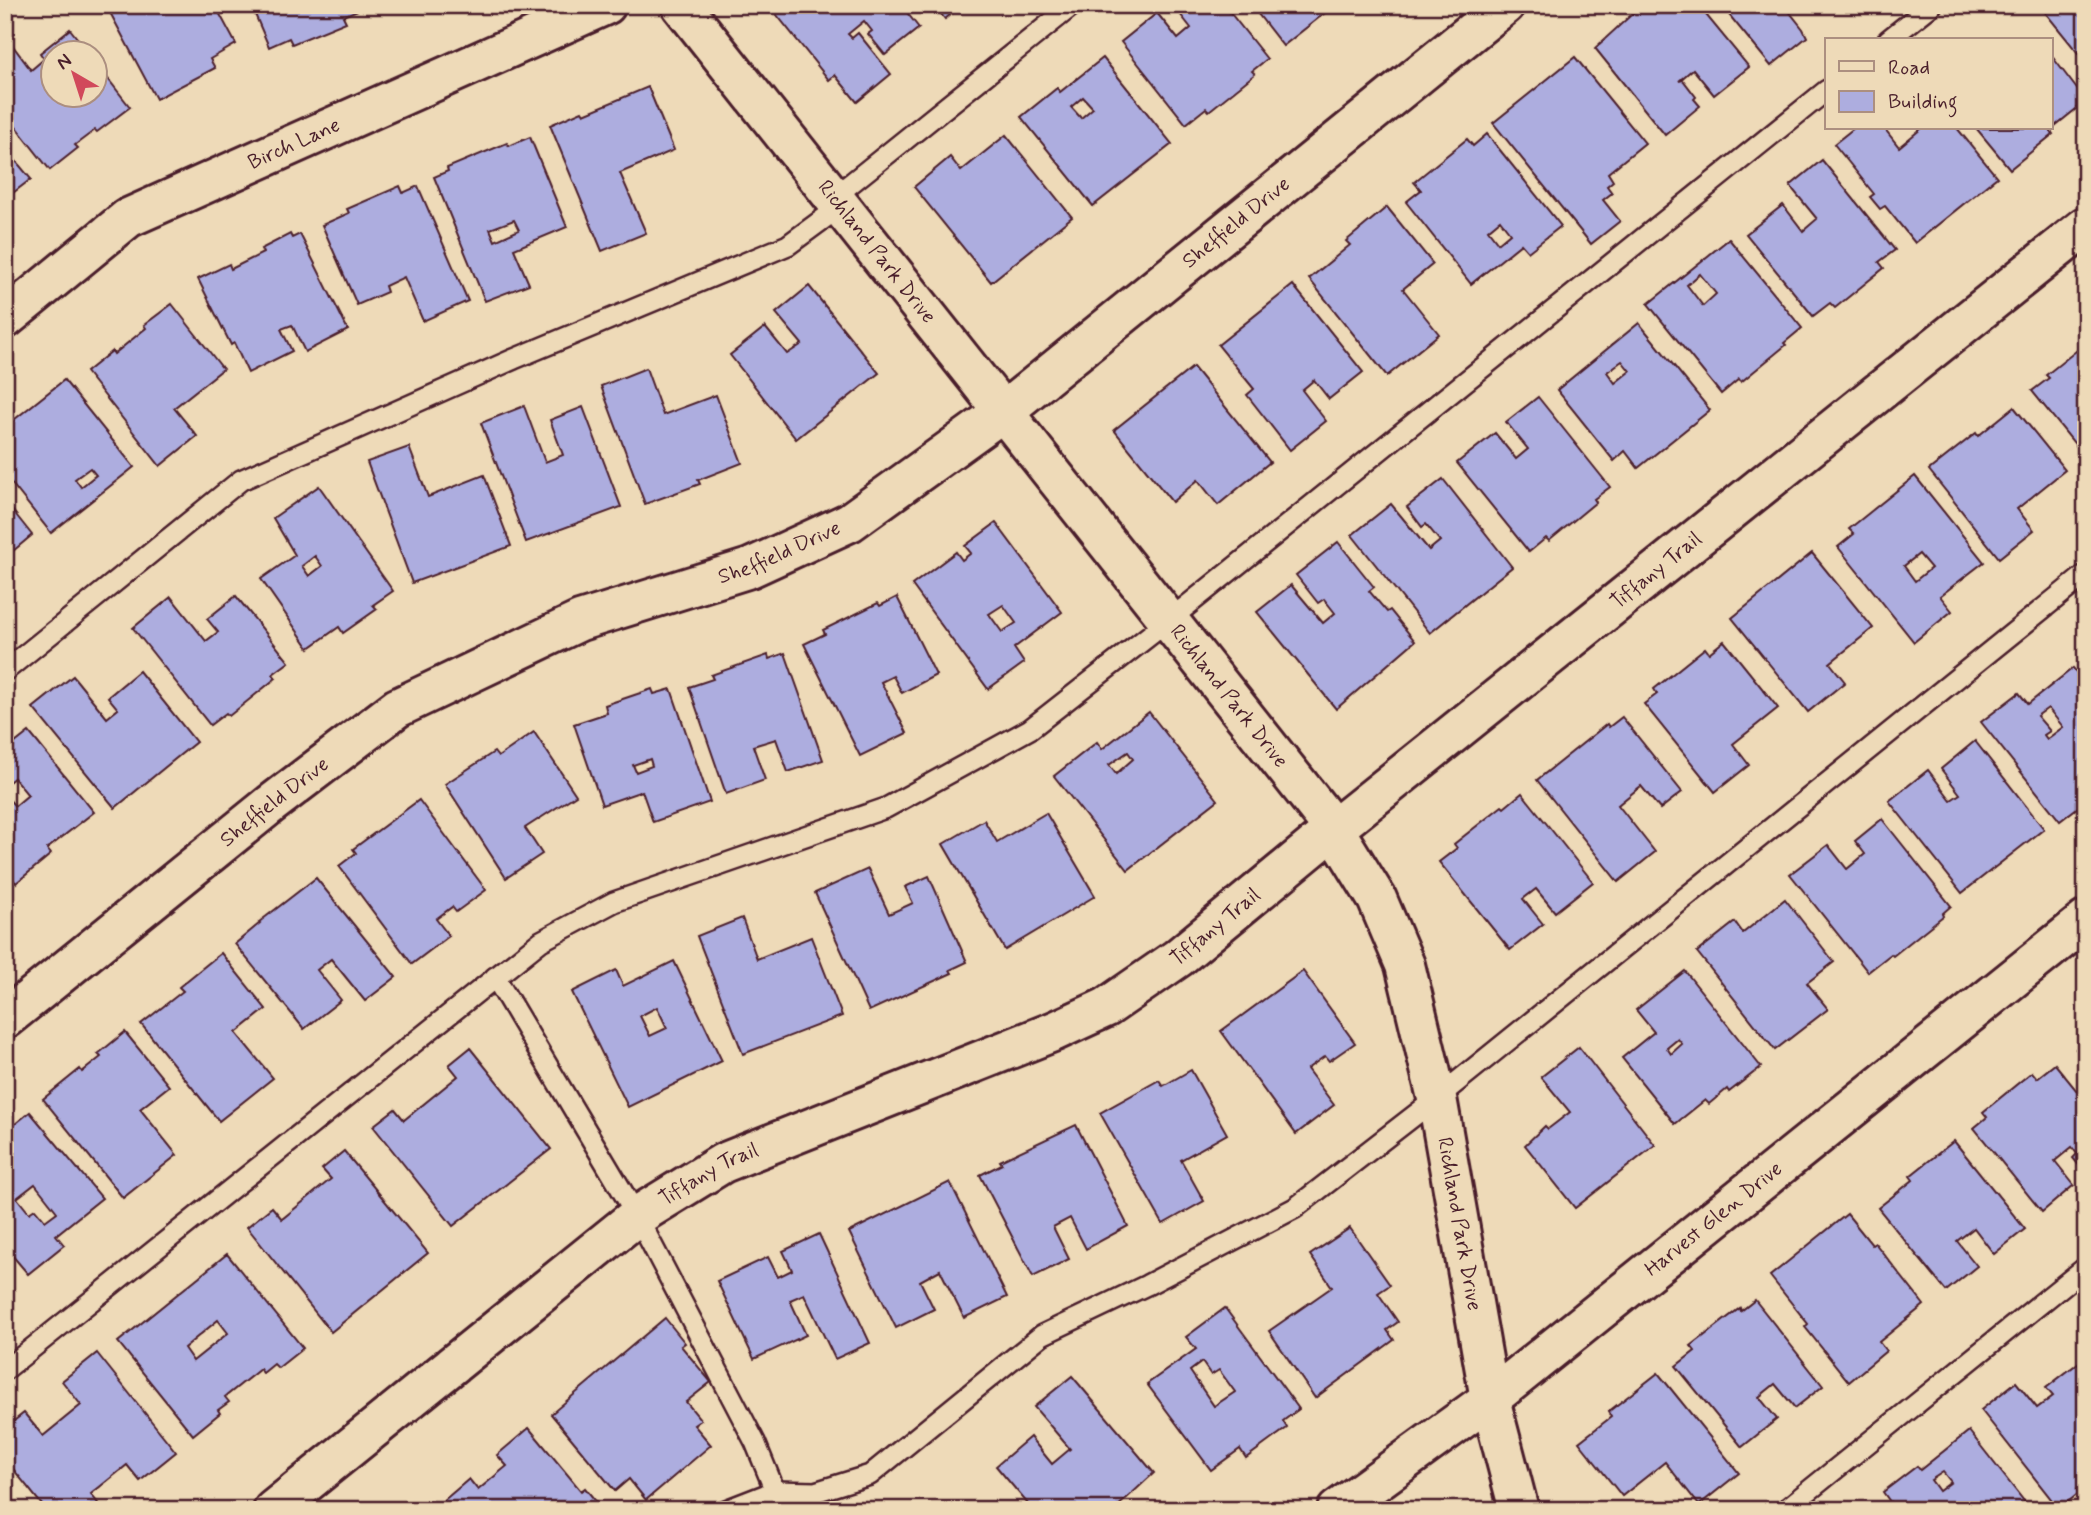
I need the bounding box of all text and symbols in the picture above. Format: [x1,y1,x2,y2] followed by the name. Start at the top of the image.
[38,38,108,108] north arrow
[1825,38,2052,130] legend
[51,48,77,76] text: N
[1888,54,1930,82] text: Road
[1888,88,1958,118] text: Building
[244,111,345,177] street label: Birch Lane
[1176,171,1296,275] street label: Sheffield Drive
[811,174,942,329] street label: Richland Park Drive
[715,514,845,591] street label: Sheffield Drive
[1604,525,1708,616] street label: Tiffany Trail
[1163,619,1294,774] street label: Richland Park Drive
[214,751,335,854] street label: Sheffield Drive
[1165,881,1266,973] street label: Tiffany Trail
[1430,1135,1488,1313] street label: Richland Park Drive
[654,1136,763,1213] street label: Tiffany Trail
[1639,1155,1788,1283] street label: Harvest Glen Drive

